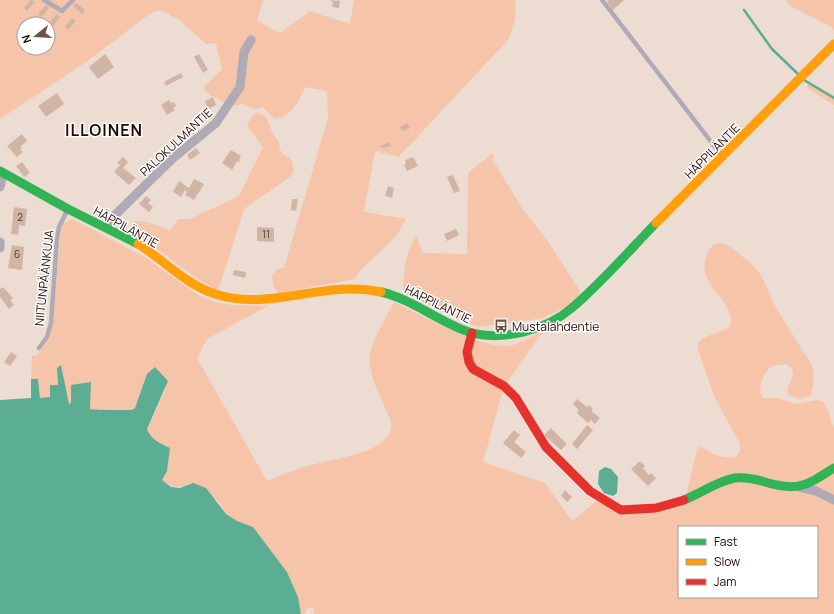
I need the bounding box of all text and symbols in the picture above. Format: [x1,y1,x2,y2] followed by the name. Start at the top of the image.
[16,16,56,56] north arrow
[18,33,34,45] text: N
[136,104,216,180] street label: PALOKULMANTIE
[65,119,143,141] district label: ILLOINEN
[681,119,744,182] street label: HÄPPILÄNTIE
[90,202,162,252] street label: HÄPPILÄNTIE
[17,210,23,224] house number: 2
[262,227,270,241] house number: 11
[30,229,58,327] street label: NIITUNPÄÄNKUJA
[14,247,20,261] house number: 6
[402,281,474,327] street label: HÄPPILÄNTIE
[493,318,509,334] bus stop icon: Mustalahdentie
[512,318,599,335] place label: Mustalahdentie
[678,526,818,598] legend
[714,533,738,550] text: Fast
[714,553,740,570] text: Slow
[714,573,736,590] text: Jam

